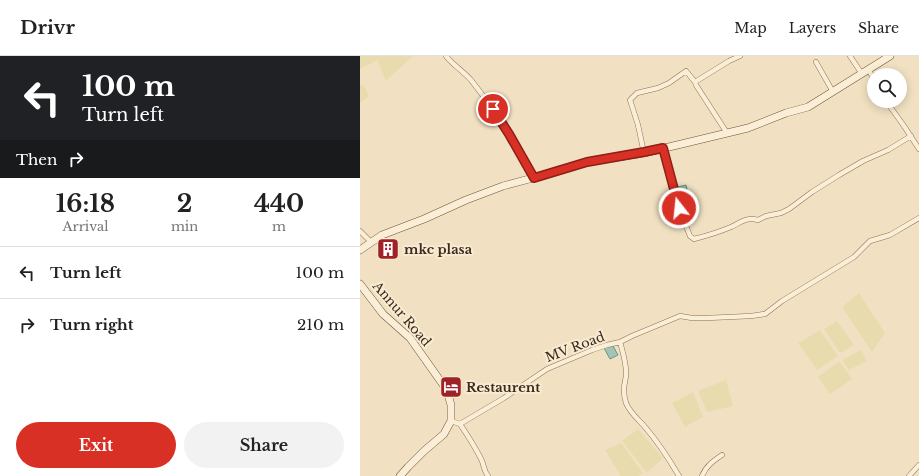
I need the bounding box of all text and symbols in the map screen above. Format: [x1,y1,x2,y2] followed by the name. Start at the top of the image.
[20,16,75,39] text: Drivr
[734,19,767,37] text: Map
[789,19,836,37] text: Layers
[858,19,899,37] text: Share
[867,68,907,108] map controls
[867,68,907,108] button: search
[82,69,175,104] text: 100 m
[16,72,68,124] icon: left
[476,92,510,126] pin
[482,98,504,120] icon: arrive
[82,104,164,126] text: Turn left
[65,148,87,170] icon: right
[16,150,57,169] text: Then
[658,187,700,229] position arrow
[56,189,115,218] text: 16:18
[177,189,192,218] text: 2
[254,189,304,218] text: 440
[62,218,108,235] text: Arrival
[171,218,198,235] text: min
[272,218,286,235] text: m
[375,236,401,262] building icon: mkc plasa
[404,241,473,258] place label: mkc plasa
[16,262,38,284] icon: left
[50,263,121,282] text: Turn left
[295,263,344,282] text: 100 m
[368,277,435,350] street label: Annur Road
[16,314,38,336] icon: right
[50,315,133,334] text: Turn right
[297,315,344,334] text: 210 m
[543,328,607,366] street label: MV Road
[438,374,464,400] hotel icon: Restaurent
[466,379,540,396] place label: Restaurent
[16,422,176,468] button: Exit
[184,422,344,468] button: Share

